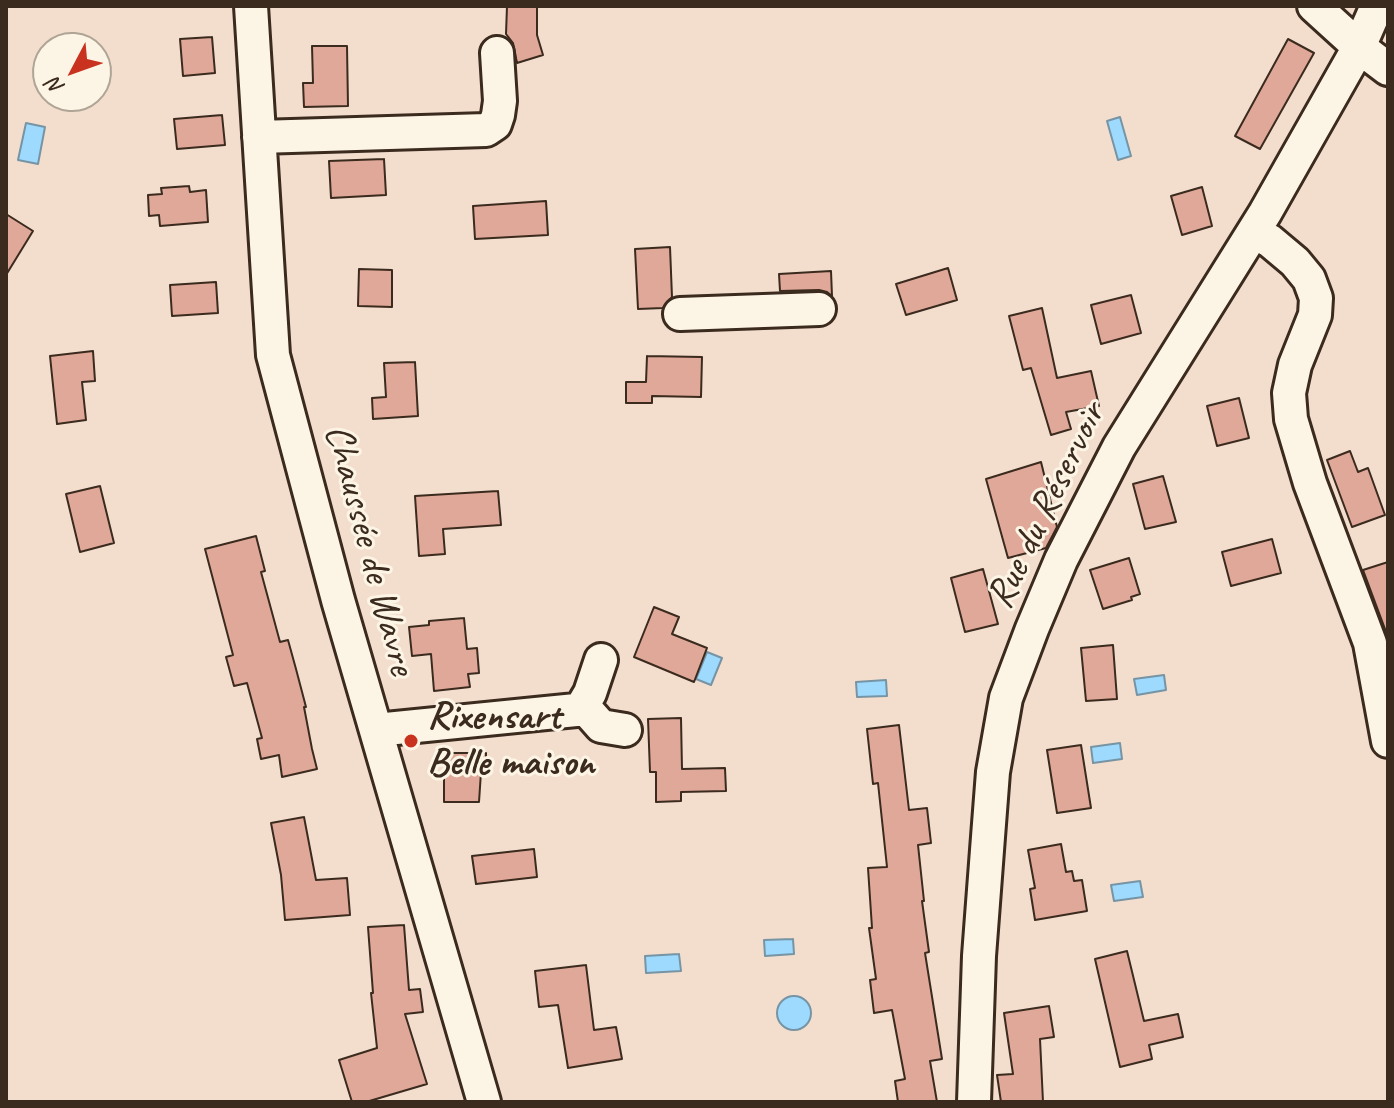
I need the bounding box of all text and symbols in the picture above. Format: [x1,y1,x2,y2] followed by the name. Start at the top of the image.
[32,32,112,112] north arrow
[40,72,70,101] text: N
[977,396,1117,616] street label: Rue du Réservoir
[313,420,425,680] street label: Chaussée de Wavre
[427,694,594,788] place label: Rixensart Belle maison
[402,732,420,750] marker: Rixensart Belle maison

